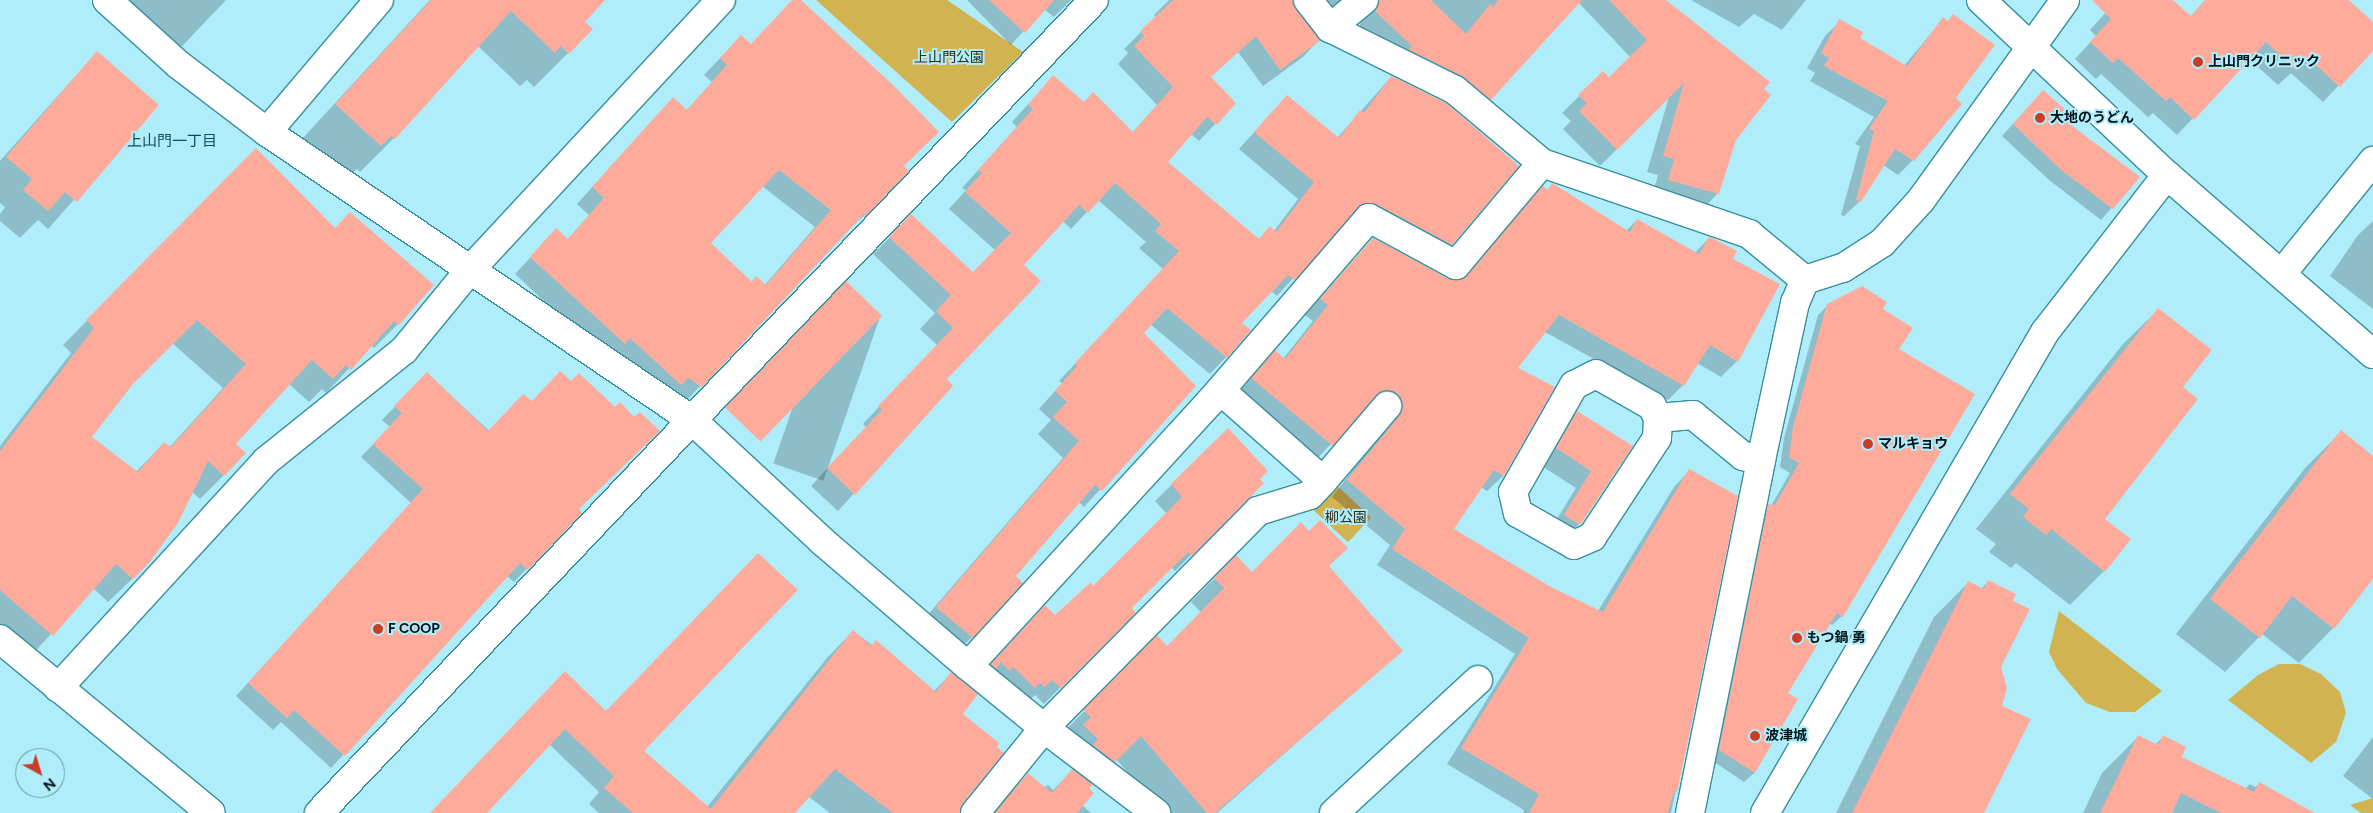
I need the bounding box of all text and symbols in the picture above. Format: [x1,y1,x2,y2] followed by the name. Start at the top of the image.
[914,50,984,66] park label: 上山門公園
[2208,54,2320,70] place label: 上山門クリニック
[2192,56,2204,68] marker: 上山門クリニック
[2050,110,2134,126] place label: 大地のうどん
[2034,112,2046,124] marker: 大地のうどん
[127,133,217,151] district label: 上山門一丁目
[1878,436,1948,452] place label: マルキョウ
[1862,438,1874,450] marker: マルキョウ
[1325,510,1367,526] park label: 柳公園
[388,621,440,637] place label: F COOP
[372,623,384,635] marker: F COOP
[1807,630,1866,646] place label: もつ鍋 勇
[1791,632,1803,644] marker: もつ鍋 勇
[1765,728,1807,744] place label: 波津城
[1749,730,1761,742] marker: 波津城
[15,748,65,798] north arrow
[40,774,59,794] text: N

